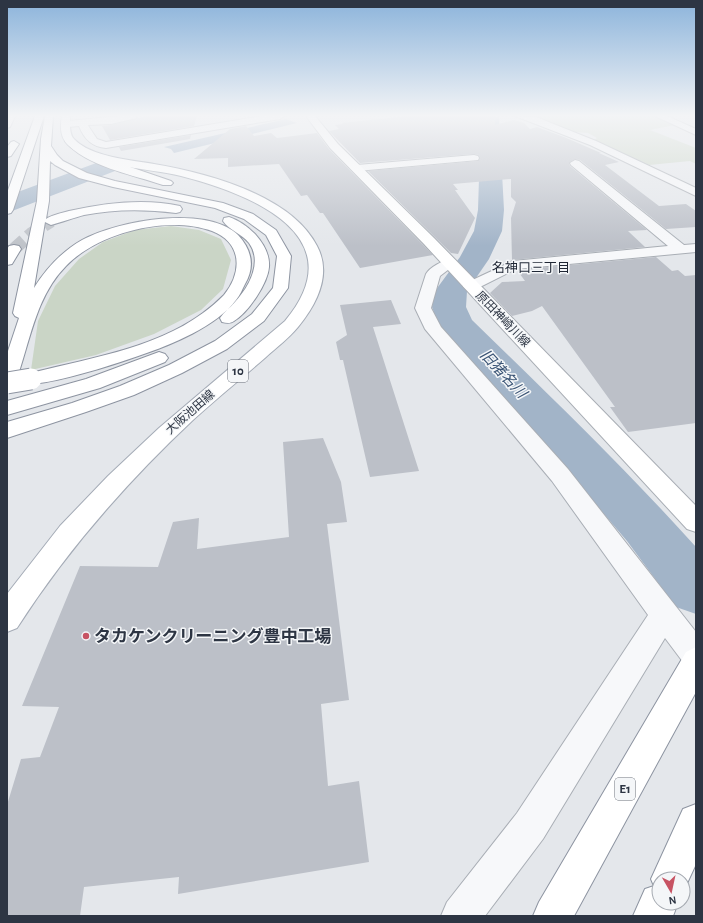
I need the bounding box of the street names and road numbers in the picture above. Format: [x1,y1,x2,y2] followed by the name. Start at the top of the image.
[474,288,533,349] street label: 原田神崎川線
[228,360,248,382] road number: 10
[163,387,217,436] street label: 大阪池田線
[615,778,635,800] road number: E1

